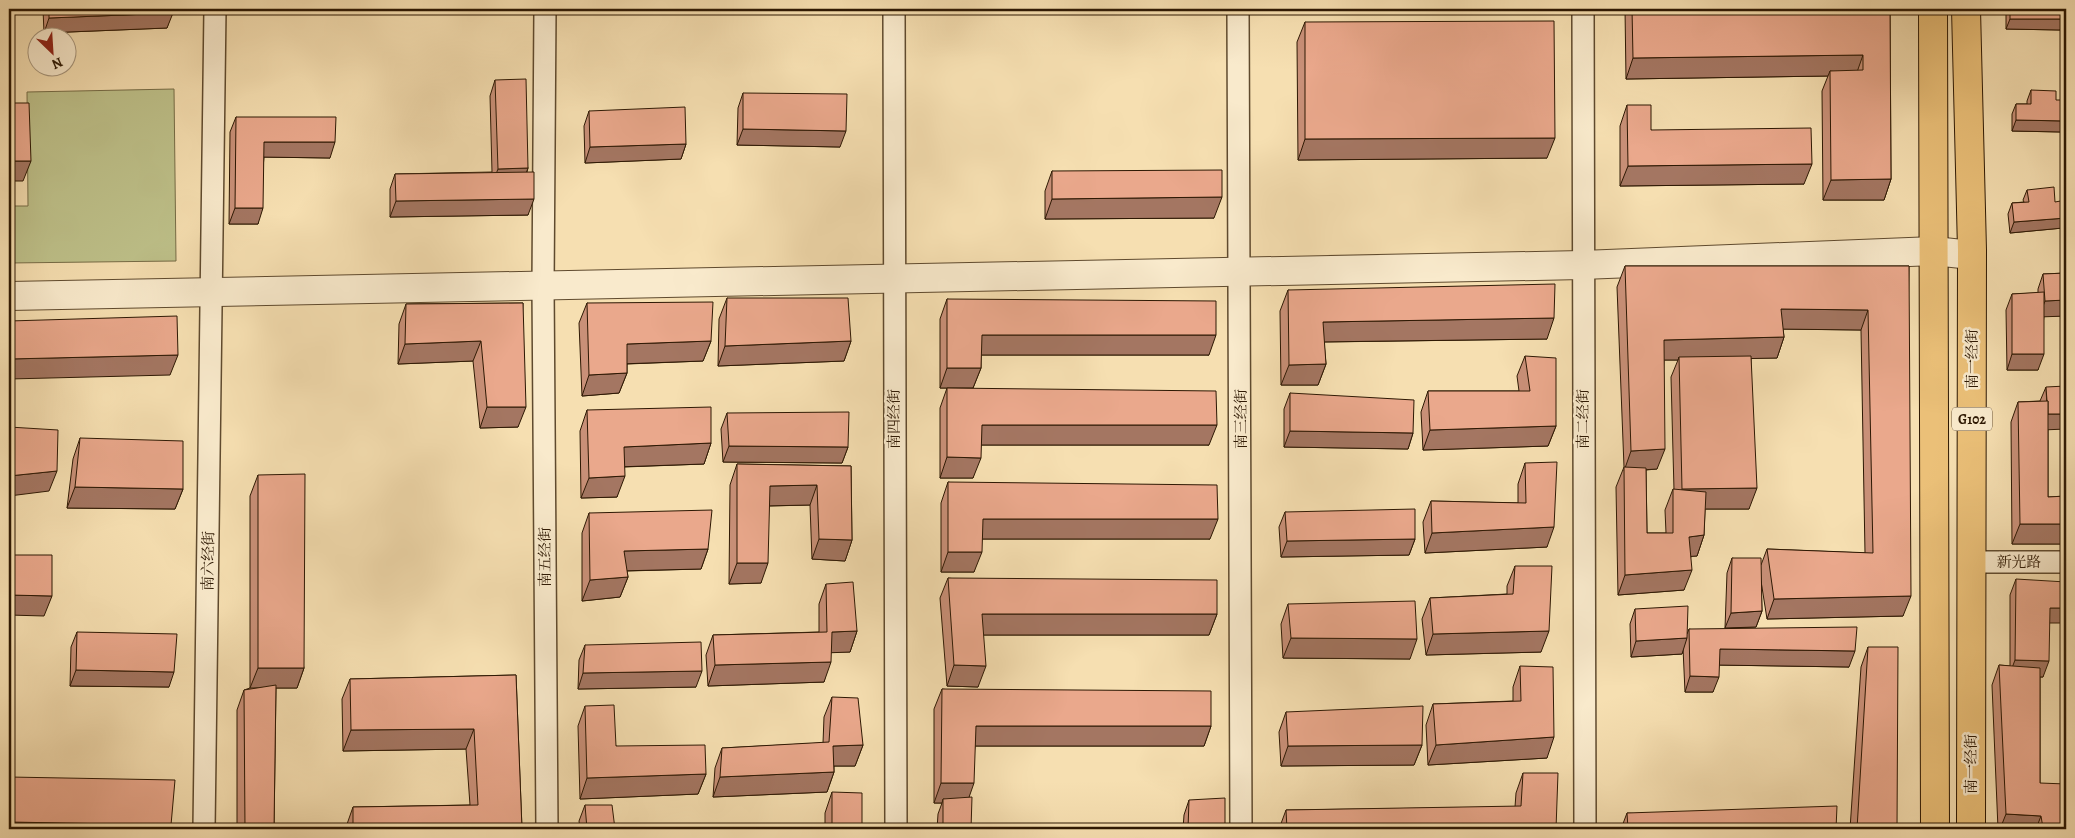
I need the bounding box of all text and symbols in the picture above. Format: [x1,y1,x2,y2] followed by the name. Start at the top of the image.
[28,28,78,78] north arrow
[49,53,66,74] text: N
[1962,329,1982,389] street label: 南一经街
[884,389,904,449] street label: 南四经街
[1231,389,1251,449] street label: 南三经街
[1573,389,1593,449] street label: 南二经街
[1952,408,1992,430] road number: G102
[535,527,555,587] street label: 南五经街
[197,531,219,591] street label: 南六经街
[1996,552,2042,572] street label: 新光路
[1961,734,1981,794] street label: 南一经街

